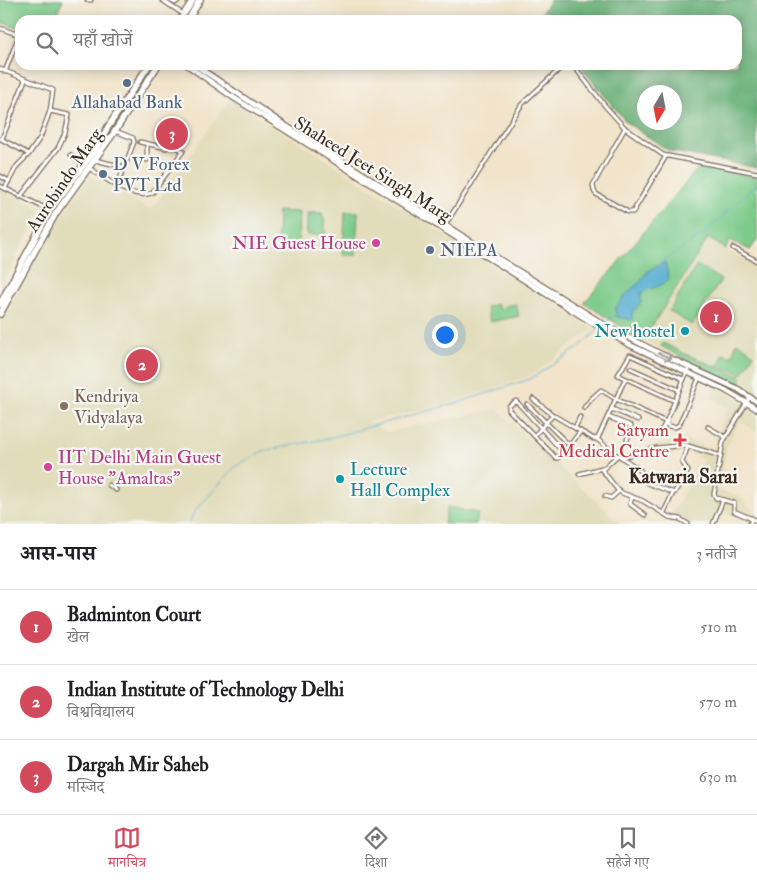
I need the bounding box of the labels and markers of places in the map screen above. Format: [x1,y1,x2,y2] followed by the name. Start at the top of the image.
[121,77,133,89] marker: Allahabad Bank
[71,91,183,114] place label: Allahabad Bank
[156,115,188,153] pin: 3
[113,153,190,197] place label: D V Forex PVT Ltd
[97,168,109,180] marker: D V Forex PVT Ltd
[232,232,366,255] place label: NIE Guest House
[370,237,382,249] marker: NIE Guest House
[440,239,498,262] place label: NIEPA
[424,244,436,256] marker: NIEPA
[700,298,732,336] pin: 1
[595,320,675,343] place label: New hostel
[679,325,691,337] marker: New hostel
[126,346,158,384] pin: 2
[74,385,143,429] place label: Kendriya Vidyalaya
[58,400,70,412] marker: Kendriya Vidyalaya
[558,419,669,463] place label: Satyam Medical Centre
[673,433,687,447] marker: Satyam Medical Centre
[58,446,221,490] place label: IIT Delhi Main Guest House "Amaltas"
[350,458,450,502] place label: Lecture Hall Complex
[42,461,54,473] marker: IIT Delhi Main Guest House "Amaltas"
[334,473,346,485] marker: Lecture Hall Complex

